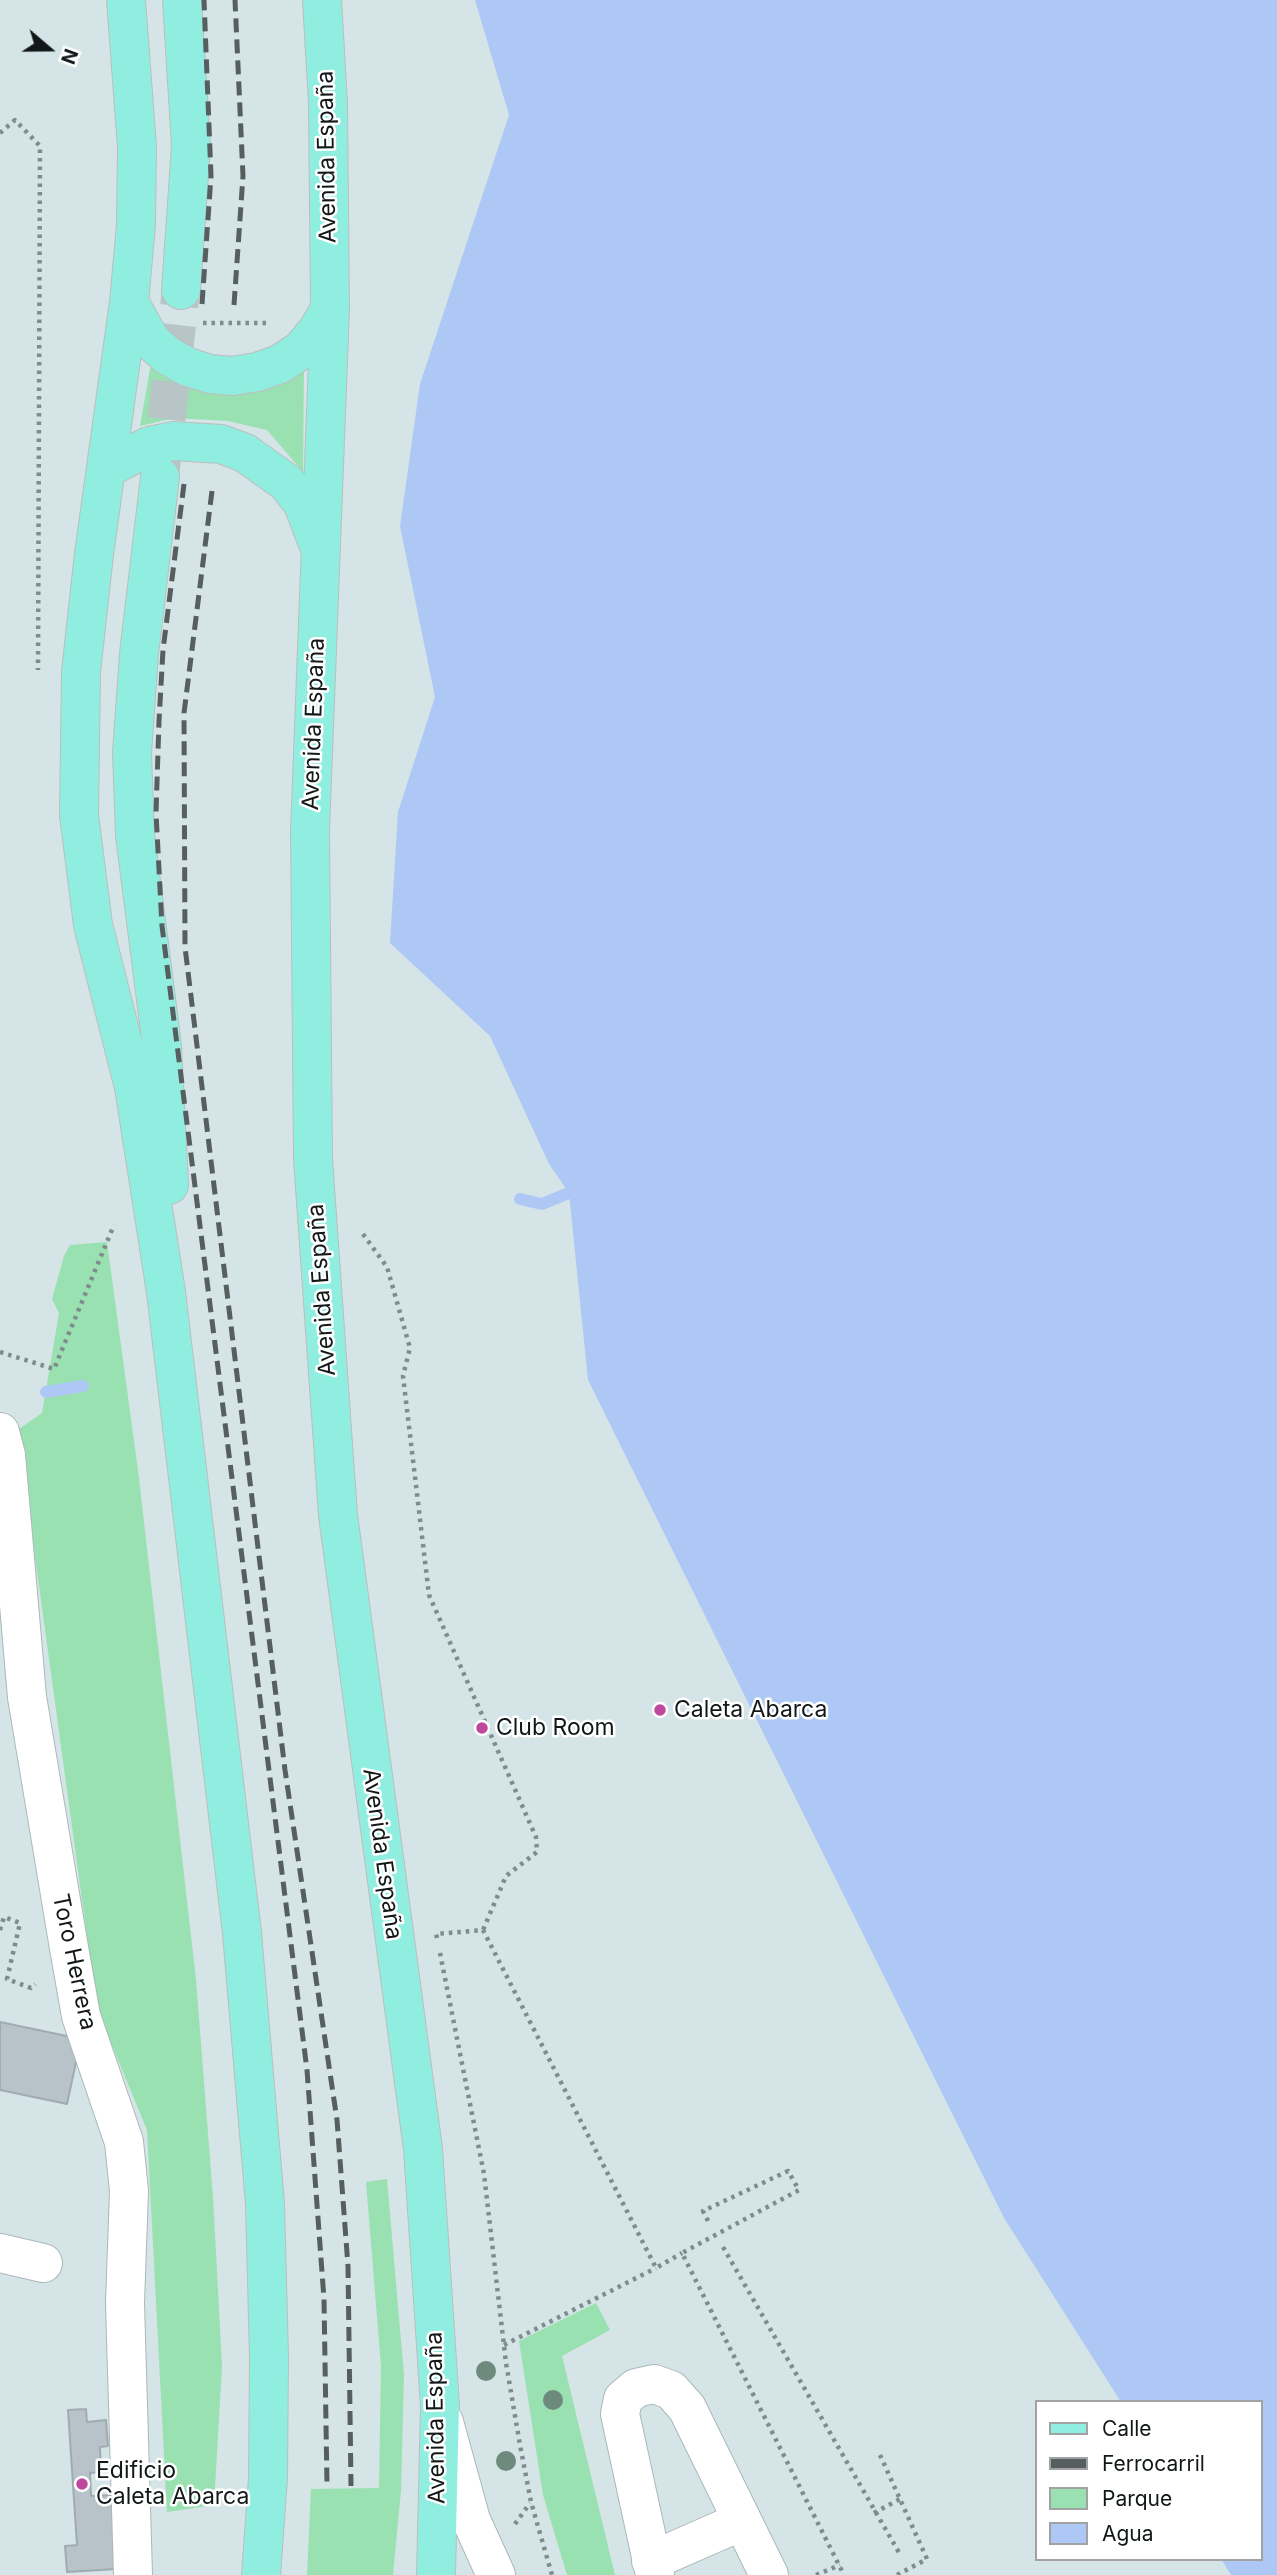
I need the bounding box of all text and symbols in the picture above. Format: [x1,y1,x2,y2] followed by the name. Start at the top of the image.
[14,14,84,84] north arrow
[56,46,82,67] text: N
[312,71,342,243] street label: Avenida España
[297,637,331,811] street label: Avenida España
[302,1203,342,1377] street label: Avenida España
[674,1696,827,1724] place label: Caleta Abarca
[652,1702,668,1718] marker: Caleta Abarca
[496,1714,615,1742] place label: Club Room
[474,1720,490,1736] marker: Club Room
[356,1767,408,1941] street label: Avenida España
[46,1892,102,2032] street label: Toro Herrera
[421,2332,451,2504] street label: Avenida España
[1036,2400,1263,2561] legend
[1102,2416,1152,2441] text: Calle
[1102,2451,1205,2476] text: Ferrocarril
[96,2457,249,2511] place label: Edificio Caleta Abarca
[74,2476,90,2492] marker: Edificio Caleta Abarca
[1102,2486,1172,2511] text: Parque
[1102,2521,1154,2546] text: Agua

